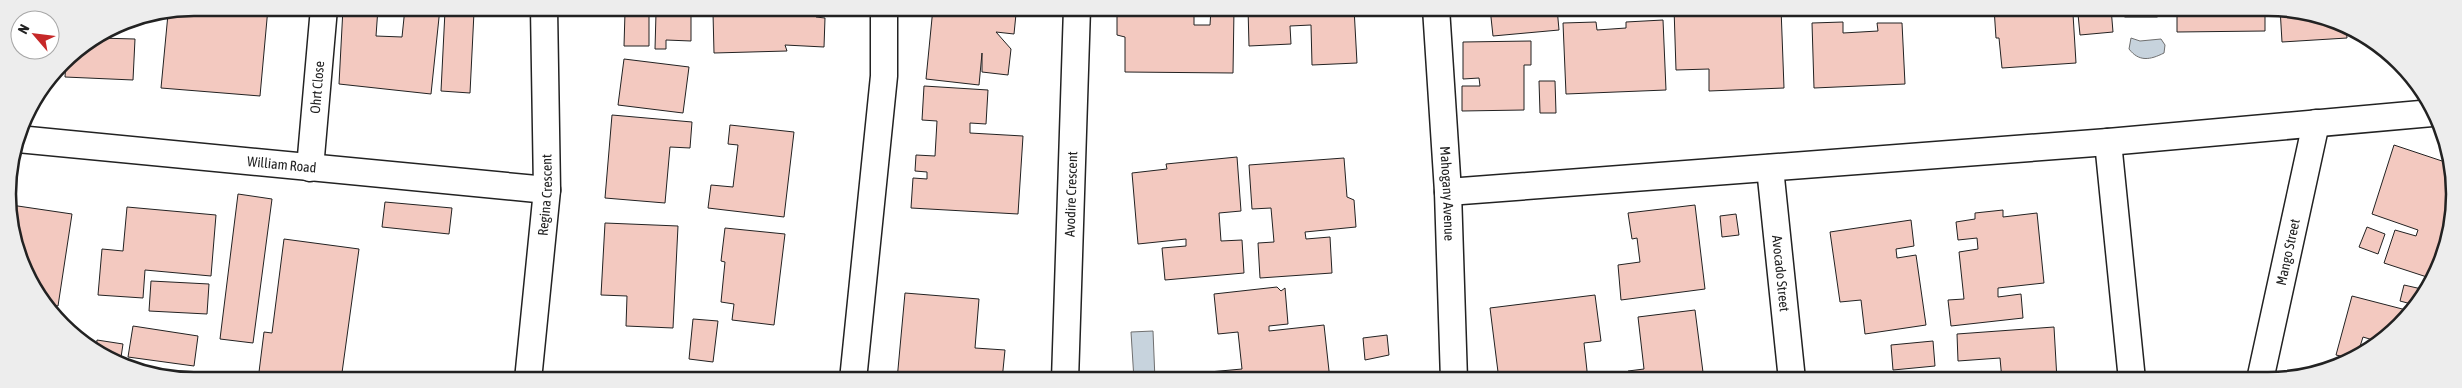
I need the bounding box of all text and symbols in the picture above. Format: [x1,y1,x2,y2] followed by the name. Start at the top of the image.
[10,10,60,60] north arrow
[15,21,33,36] text: N
[307,60,327,114] street label: Ohrt Close
[1437,146,1458,241] street label: Mahogany Avenue
[1062,151,1080,237] street label: Avodire Crescent
[246,153,317,176] street label: William Road
[534,154,555,237] street label: Regina Crescent
[2273,217,2303,287] street label: Mango Street
[1769,234,1793,312] street label: Avocado Street

